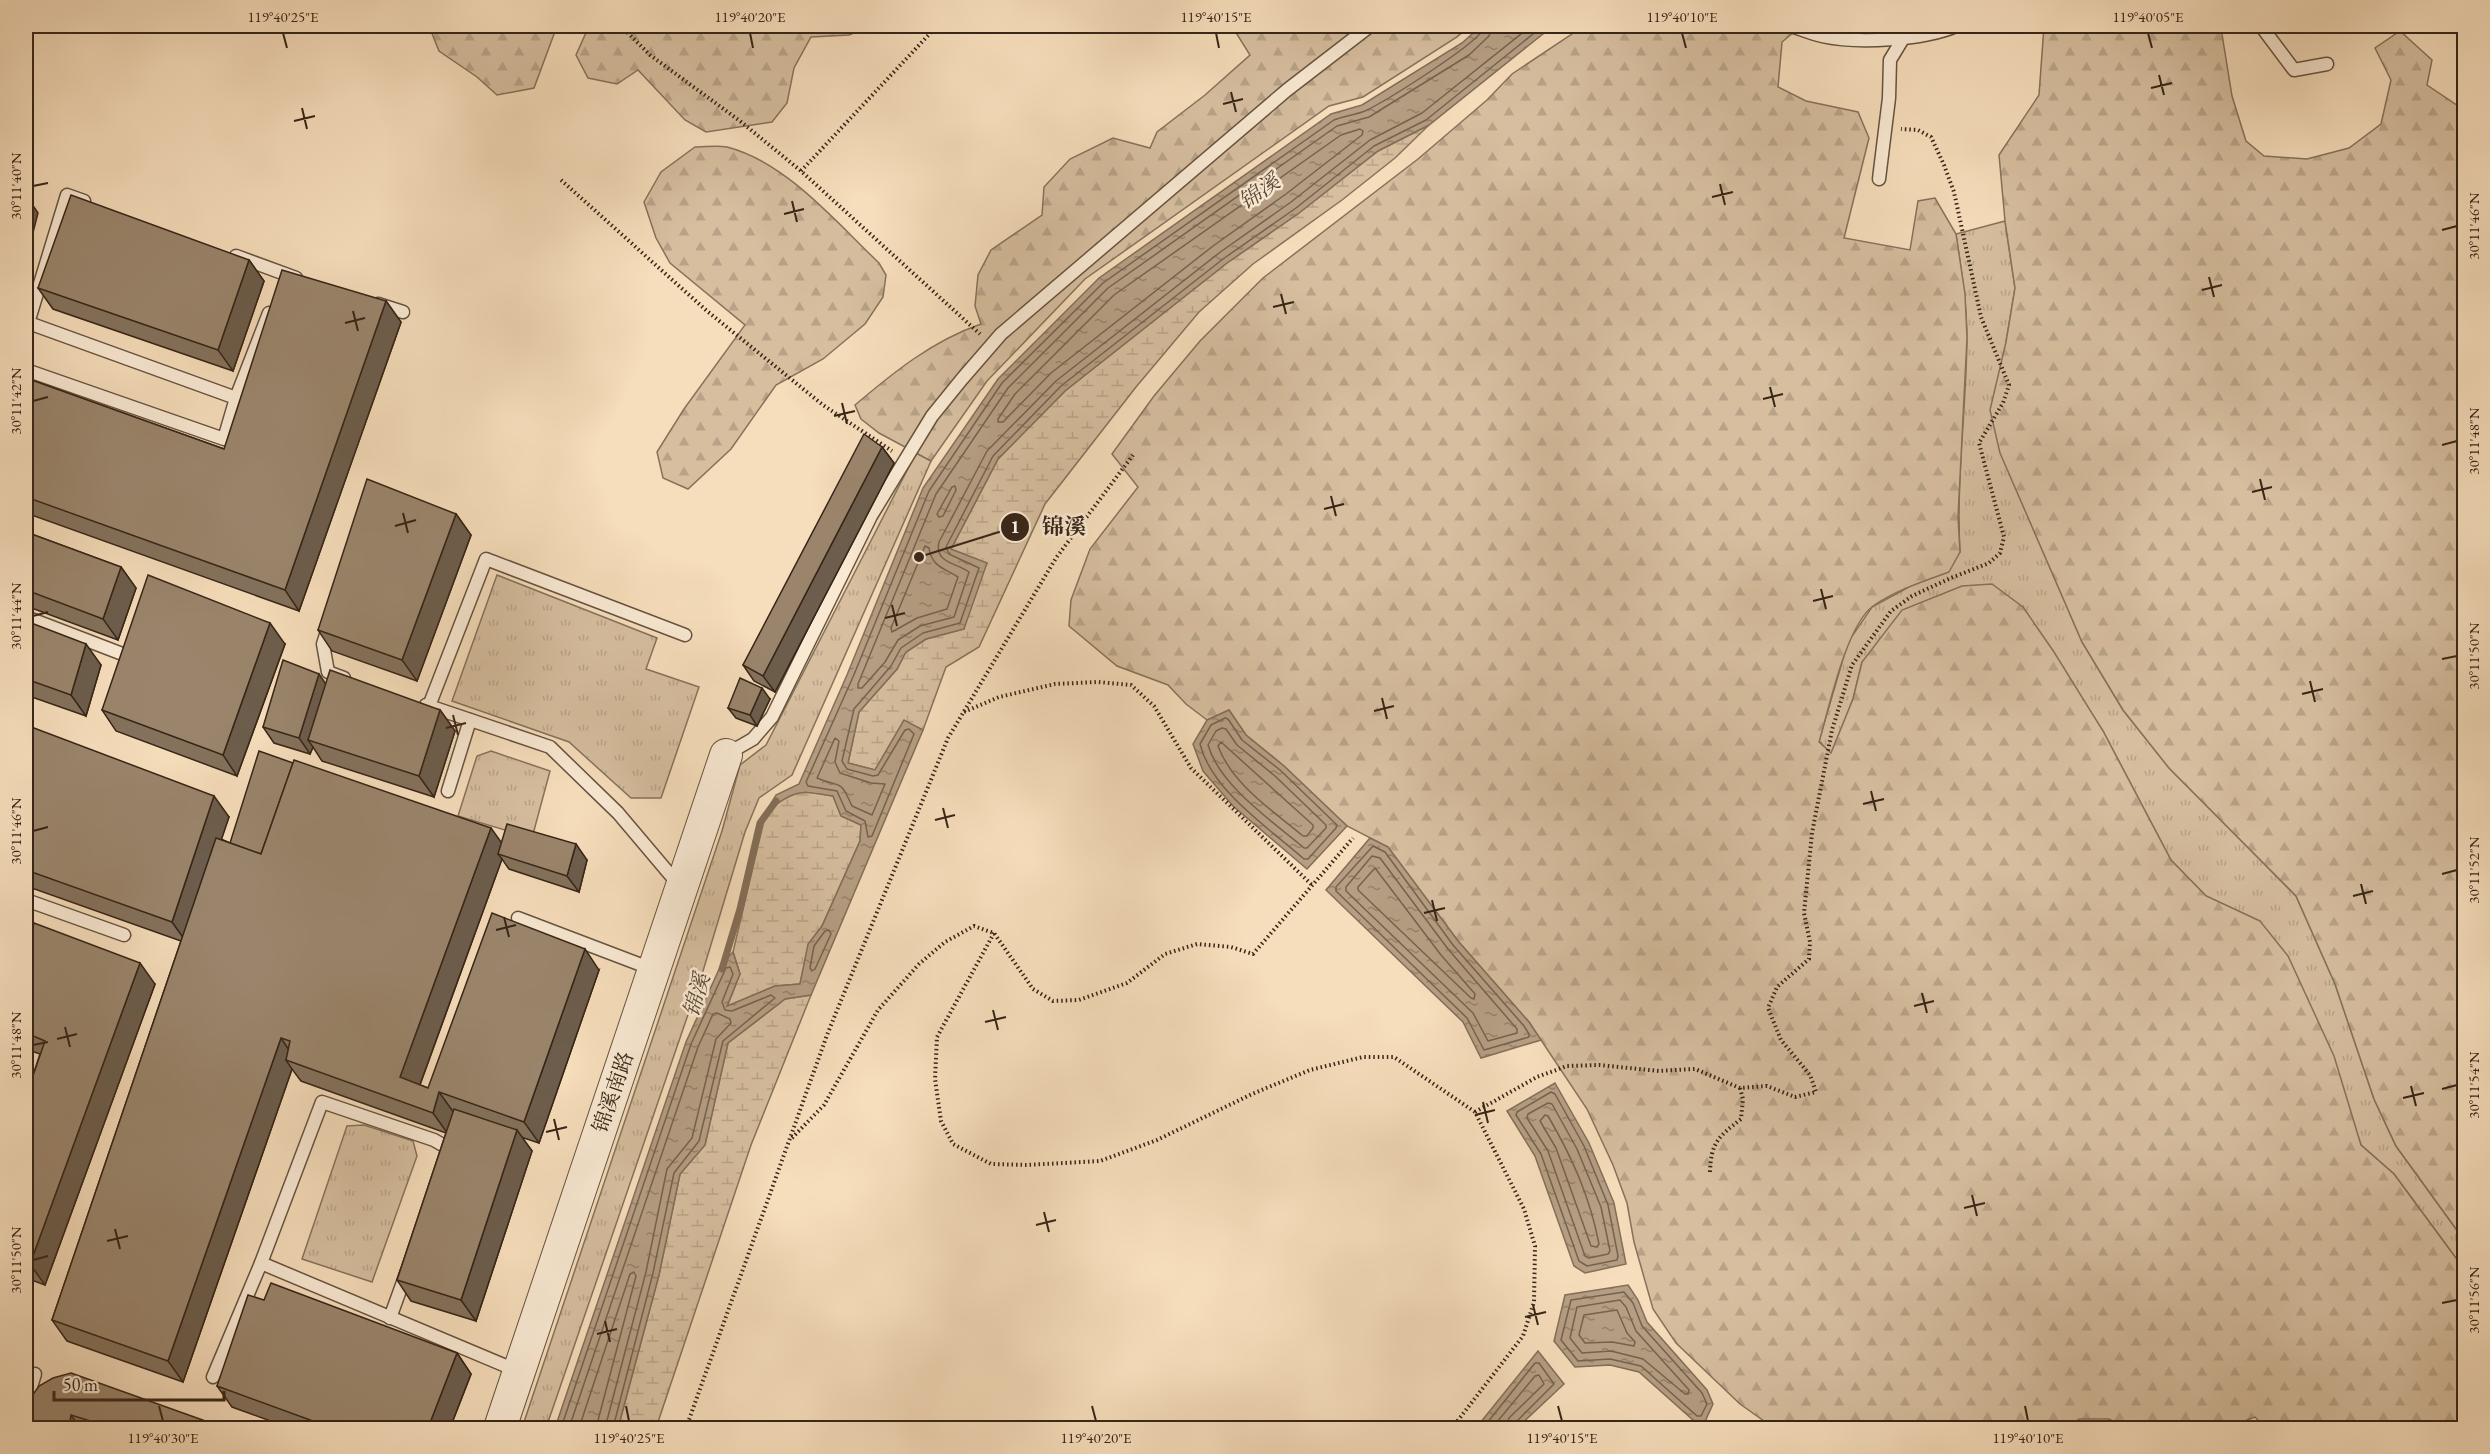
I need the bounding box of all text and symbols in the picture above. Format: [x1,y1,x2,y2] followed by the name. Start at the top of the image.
[247,7,319,26] text: 119°40'25"E
[714,7,786,26] text: 119°40'20"E
[1180,7,1252,26] text: 119°40'15"E
[1646,7,1718,26] text: 119°40'10"E
[2112,7,2184,26] text: 119°40'05"E
[6,152,25,220] text: 30°11'40"N
[1233,166,1287,216] water label: 锦溪
[2464,192,2483,260] text: 30°11'46"N
[6,367,25,435] text: 30°11'42"N
[2464,407,2483,475] text: 30°11'48"N
[1000,507,1098,547] callout: 锦溪
[1042,512,1086,541] text: 锦溪
[1010,515,1020,538] text: 1
[6,582,25,650] text: 30°11'44"N
[2464,622,2483,690] text: 30°11'50"N
[6,797,25,865] text: 30°11'46"N
[2464,836,2483,904] text: 30°11'52"N
[676,968,717,1020] water label: 锦溪
[6,1011,25,1079] text: 30°11'48"N
[586,1048,639,1136] street label: 锦溪南路
[2464,1051,2483,1119] text: 30°11'54"N
[6,1226,25,1294] text: 30°11'50"N
[2464,1266,2483,1334] text: 30°11'56"N
[54,1364,224,1402] scale bar
[63,1373,98,1396] text: 50 m
[127,1428,199,1447] text: 119°40'30"E
[593,1428,665,1447] text: 119°40'25"E
[1060,1428,1132,1447] text: 119°40'20"E
[1526,1428,1598,1447] text: 119°40'15"E
[1992,1428,2064,1447] text: 119°40'10"E

